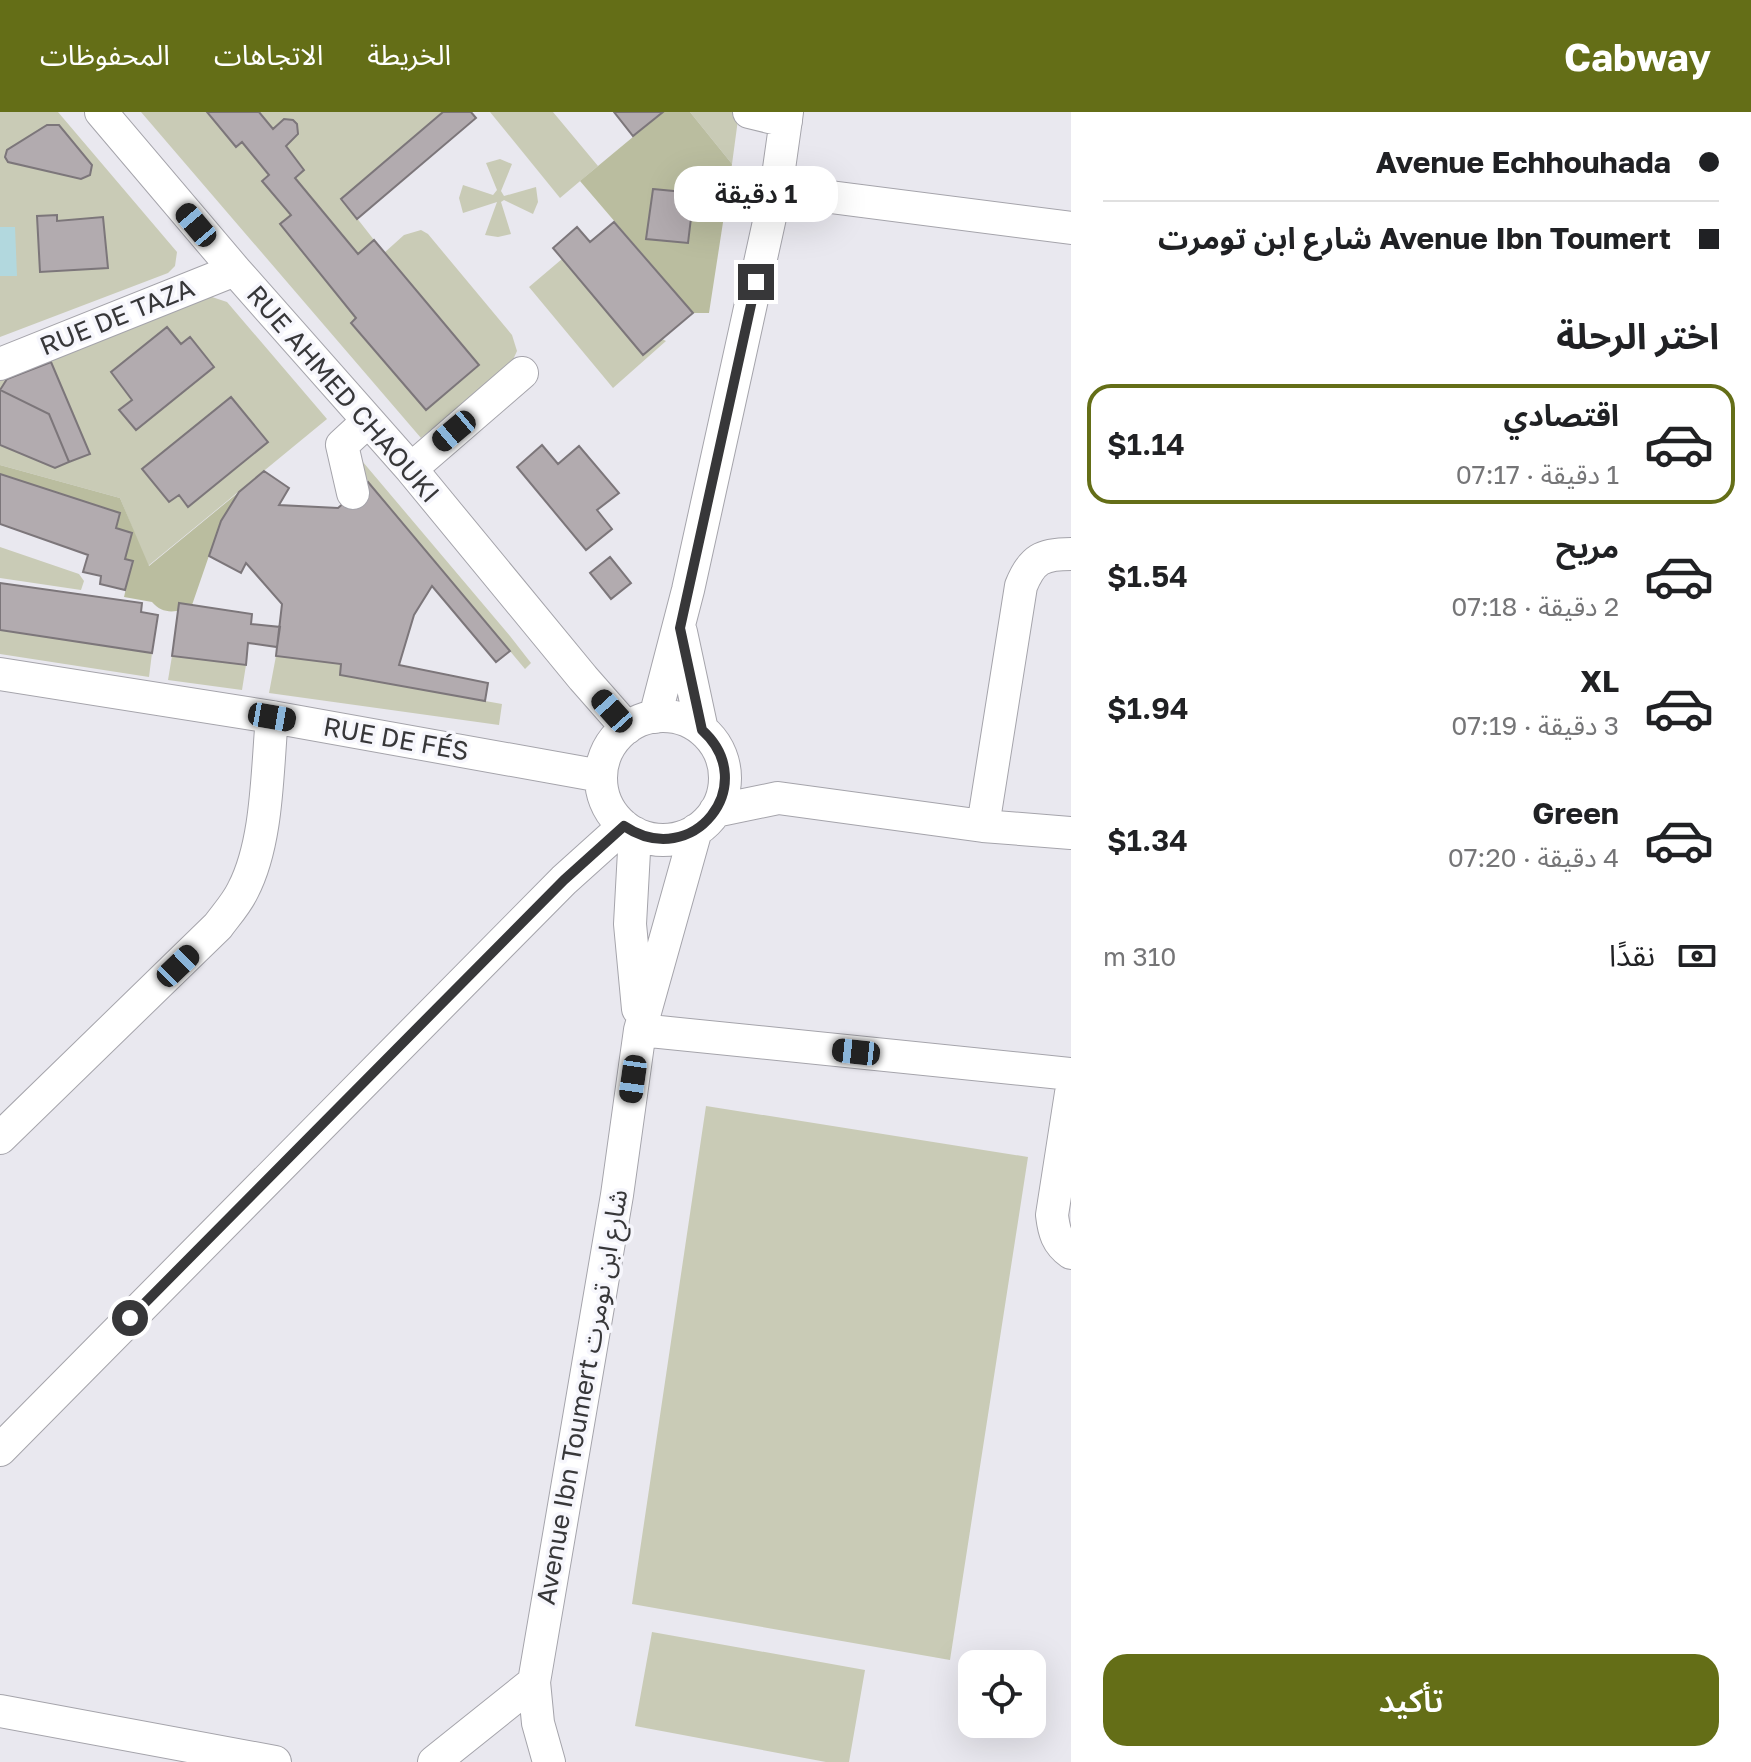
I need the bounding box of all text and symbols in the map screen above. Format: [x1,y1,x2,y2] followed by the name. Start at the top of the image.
[1564,34,1711,79] text: Cabway
[40,38,170,71] text: المحفوظات
[214,38,323,71] text: الاتجاهات
[367,38,451,71] text: الخريطة
[1376,144,1671,180] text: Avenue Echhouhada
[674,166,838,222] callout: 1 دقيقة
[715,178,797,209] text: 1 دقيقة
[171,199,221,251] car
[1158,220,1671,256] text: Avenue Ibn Toumert شارع ابن تومرت
[738,264,774,300] route end
[35,271,199,362] street label: RUE DE TAZA
[241,279,446,509] street label: RUE AHMED CHAOUKI
[1556,314,1719,357] text: اختر الرحلة
[1504,397,1619,433] text: اقتصادي
[428,406,480,456] car
[1643,408,1715,480] icon: car
[1107,426,1185,462] text: $1.14
[1456,459,1619,490] text: 1 دقيقة · 07:17
[1556,529,1619,565] text: مريح
[1643,540,1715,612] icon: car
[1107,558,1188,594] text: $1.54
[1451,591,1619,622] text: 2 دقيقة · 07:18
[1580,663,1619,699] text: XL
[1643,672,1715,744] icon: car
[587,685,637,737] car
[1107,690,1189,726] text: $1.94
[246,701,298,733] car
[321,710,471,767] street label: RUE DE FÉS
[1451,710,1619,741] text: 3 دقيقة · 07:19
[1532,795,1619,831] text: Green
[1643,804,1715,876] icon: car
[1107,822,1188,858] text: $1.34
[1448,842,1619,873] text: 4 دقيقة · 07:20
[1675,934,1719,978] icon: cash
[1609,937,1655,973] text: نقدًا
[152,941,204,991] car
[1103,941,1176,972] text: 310 m
[831,1038,881,1066] car
[618,1054,648,1104] car
[530,1187,637,1608] street label: Avenue Ibn Toumert شارع ابن تومرت
[112,1300,148,1336] route start
[958,1650,1046,1738] map controls
[958,1650,1046,1738] button: locate
[1103,1654,1719,1746] button: تأكيد

